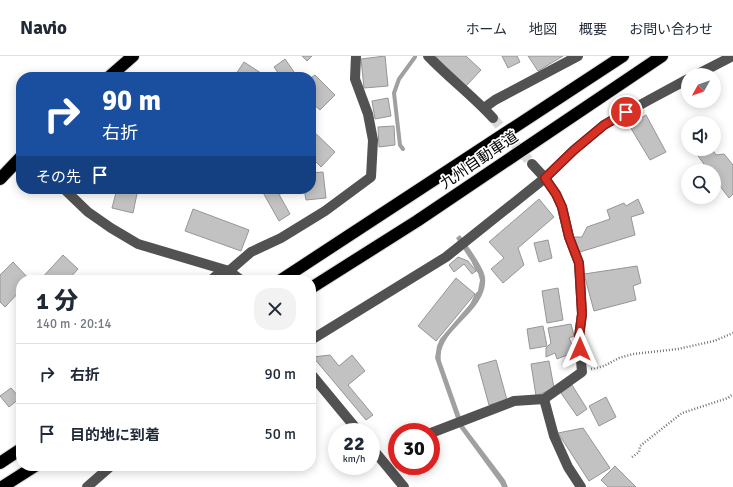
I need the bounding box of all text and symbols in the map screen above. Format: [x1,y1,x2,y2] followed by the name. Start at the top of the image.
[20,16,67,40] text: Navio
[465,21,507,38] text: ホーム
[529,21,557,38] text: 地図
[579,21,607,38] text: 概要
[629,21,713,38] text: お問い合わせ
[681,68,721,108] north arrow
[681,68,721,204] map controls
[102,84,161,118] text: 90 m
[36,88,88,140] icon: right
[609,95,643,129] pin
[615,101,637,123] icon: arrive
[681,116,721,156] button: sound
[102,122,138,144] text: 右折
[437,127,521,193] street label: 九州自動車道
[89,164,111,186] icon: arrive
[681,164,721,204] button: search
[36,168,81,186] text: その先
[36,286,78,316] text: 1 分
[254,288,296,330] button: close
[36,316,112,332] text: 140 m · 20:14
[559,328,601,370] position arrow
[36,363,58,385] icon: right
[265,365,296,383] text: 90 m
[70,366,100,384] text: 右折
[36,423,58,445] icon: arrive
[388,423,440,475] speed limit sign: 30
[265,425,296,443] text: 50 m
[70,426,160,444] text: 目的地に到着
[343,431,365,456] text: 22
[343,453,365,465] text: km/h

